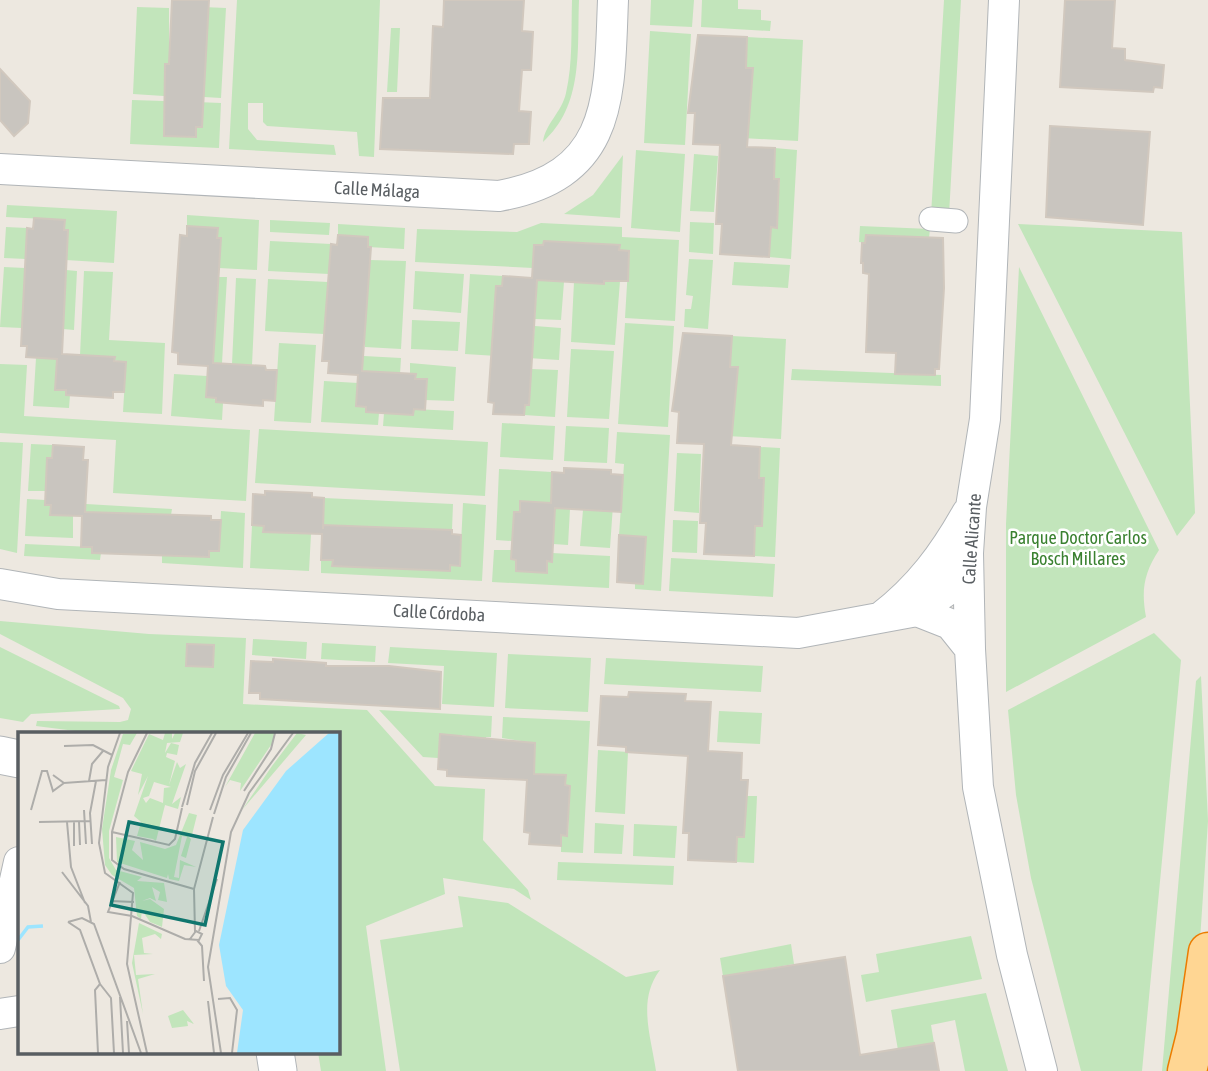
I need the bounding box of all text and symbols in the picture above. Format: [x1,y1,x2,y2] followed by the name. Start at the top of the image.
[334,177,420,202] street label: Calle Málaga
[958,493,985,585] street label: Calle Alicante
[1009,527,1147,569] park label: Parque Doctor Carlos Bosch Millares
[392,600,486,625] street label: Calle Córdoba
[18,732,340,1054] inset map

